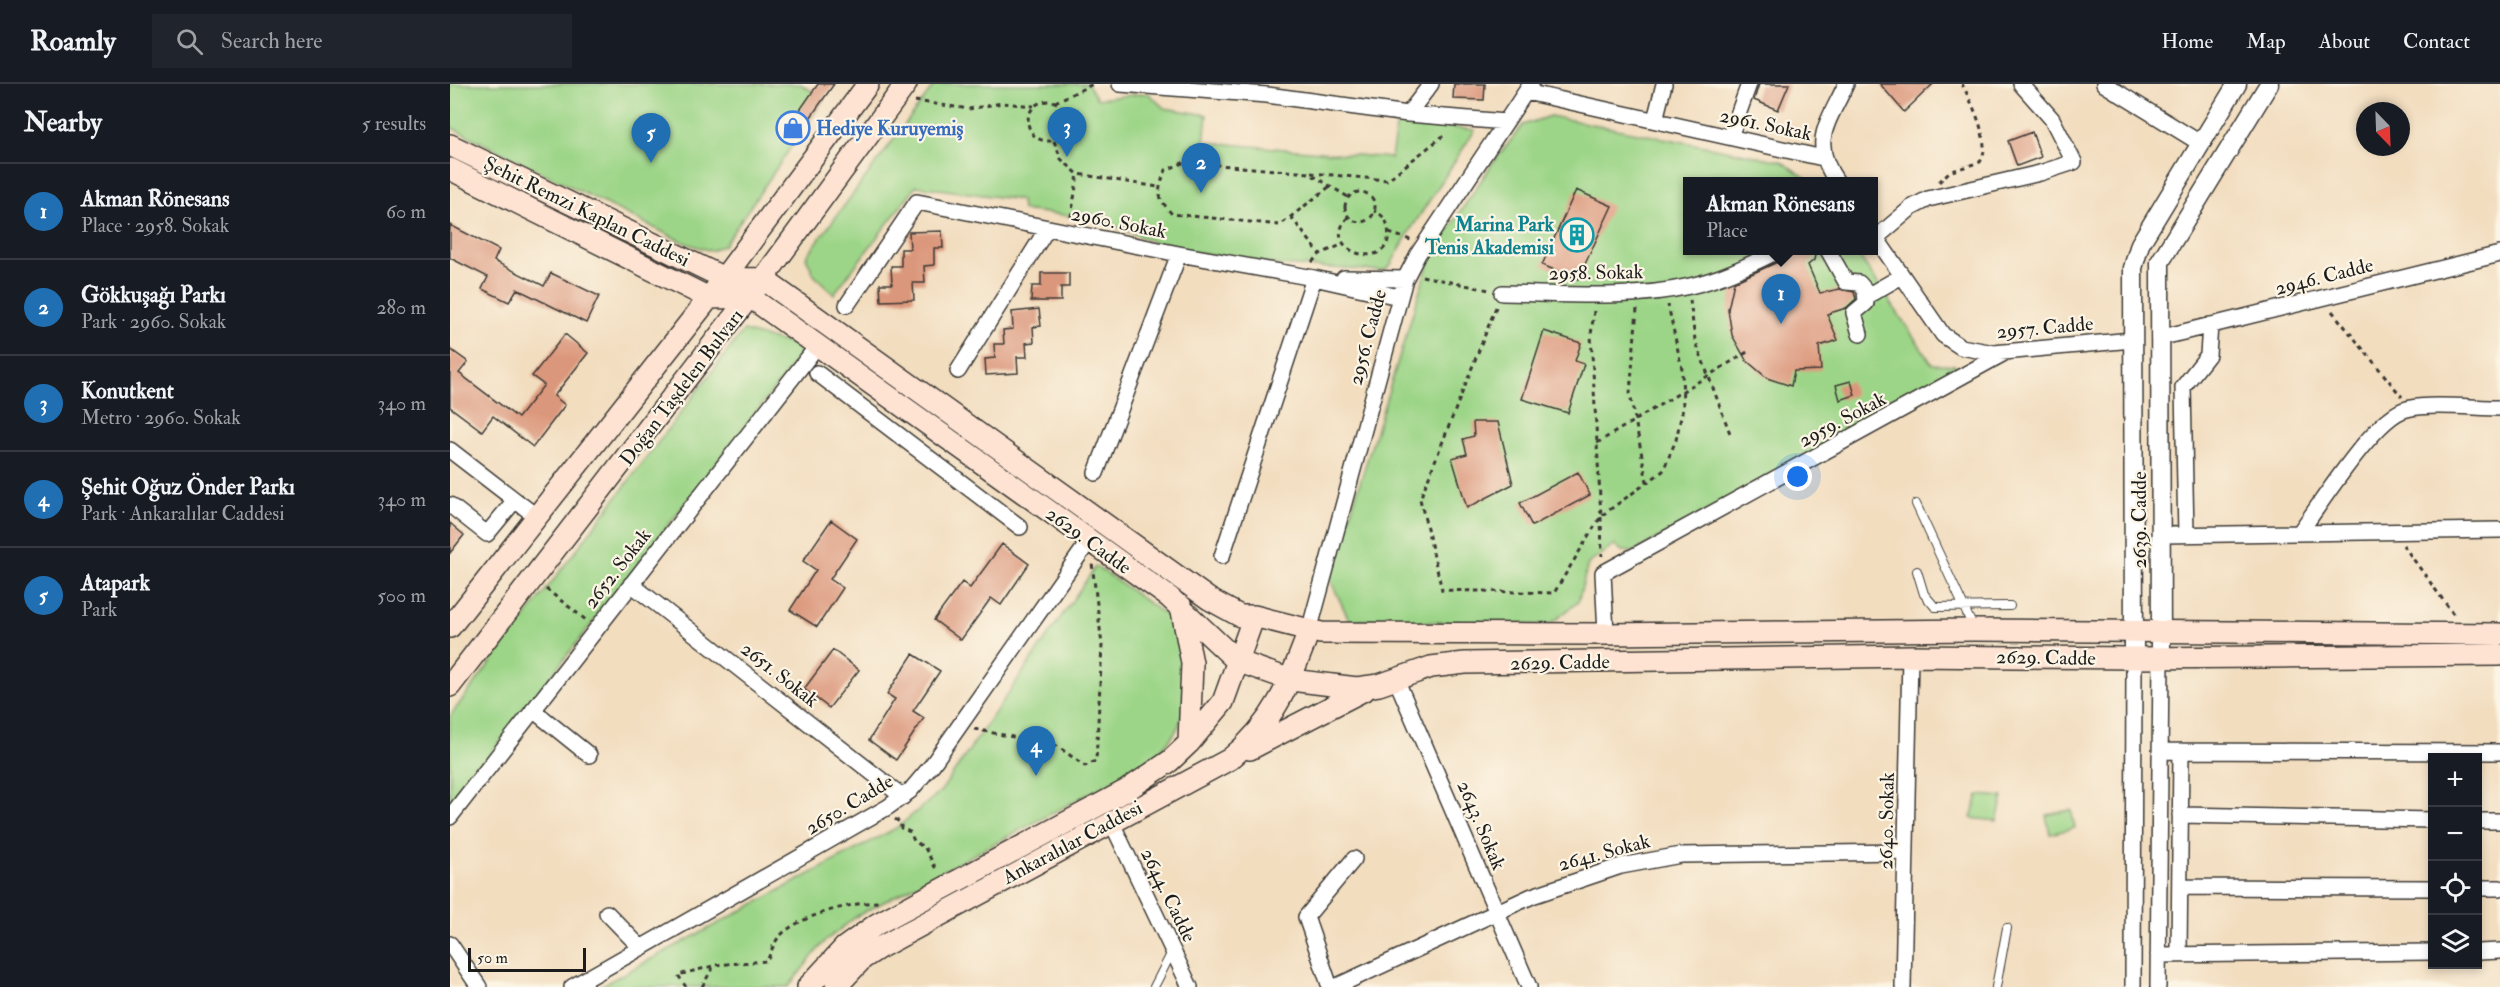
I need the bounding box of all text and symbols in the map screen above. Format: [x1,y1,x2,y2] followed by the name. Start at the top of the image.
[152,14,572,68] search box
[30,24,116,59] text: Roamly
[173,25,206,58] icon: search
[221,27,323,55] text: Search here
[2161,28,2213,55] text: Home
[2246,28,2286,55] text: Map
[2319,28,2370,55] text: About
[2403,28,2470,55] text: Contact
[2356,102,2410,156] north arrow
[1718,103,1815,147] street label: 2961. Sokak
[24,107,102,139] text: Nearby
[1048,107,1086,157] pin: 3
[775,110,811,146] shop icon: Hediye Kuruyemiş
[362,111,426,136] text: 5 results
[632,113,670,163] pin: 5
[816,116,964,142] place label: Hediye Kuruyemiş
[1182,144,1221,193] pin: 2
[479,151,694,273] street label: Şehit Remzi Kaplan Caddesi
[1683,177,1878,255] popup
[81,185,230,213] text: Akman Rönesans
[1706,190,1855,218] text: Akman Rönesans
[40,199,47,224] text: 1
[386,199,426,224] text: 60 m
[1069,201,1169,244] street label: 2960. Sokak
[1424,212,1555,260] place label: Marina Park Tenis Akademisi
[81,213,229,238] text: Place · 2958. Sokak
[1559,217,1595,253] building icon: Marina Park Tenis Akademisi
[1706,218,1748,243] text: Place
[2272,252,2376,301] street label: 2946. Cadde
[1549,259,1644,286] street label: 2958. Sokak
[1762,274,1800,324] pin: 1
[81,281,226,309] text: Gökkuşağı Parkı
[1343,287,1392,388] street label: 2956. Cadde
[38,295,49,320] text: 2
[376,295,426,320] text: 280 m
[614,304,749,471] street label: Doğan Taşdelen Bulvarı
[81,309,226,334] text: Park · 2960. Sokak
[1996,311,2094,344] street label: 2957. Cadde
[81,377,174,405] text: Konutkent
[1794,386,1891,453] street label: 2959. Sokak
[40,391,47,416] text: 3
[378,391,426,416] text: 340 m
[81,405,241,430] text: Metro · 2960. Sokak
[1783,462,1812,491] your location
[2127,471,2152,569] street label: 2639. Cadde
[81,473,295,501] text: Şehit Oğuz Önder Parkı
[38,487,49,512] text: 4
[378,487,426,512] text: 340 m
[81,501,285,526] text: Park · Ankaralılar Caddesi
[1041,501,1136,580] street label: 2629. Cadde
[578,523,657,613] street label: 2652. Sokak
[81,569,150,597] text: Atapark
[39,583,48,608] text: 5
[377,583,426,608] text: 500 m
[81,597,117,622] text: Park
[736,636,824,713] street label: 2651. Sokak
[1996,644,2096,671] street label: 2629. Cadde
[1510,649,1610,676] street label: 2629. Cadde
[1016,726,1056,776] pin: 4
[2428,753,2482,969] map controls
[2428,753,2482,807] button: +
[801,768,898,840] street label: 2650. Cadde
[1873,772,1900,870] street label: 2640. Sokak
[1452,777,1512,874] street label: 2643. Sokak
[997,795,1146,890] street label: Ankaralılar Caddesi
[2428,807,2482,861] button: −
[1555,828,1653,877] street label: 2641. Sokak
[1135,844,1202,946] street label: 2644. Cadde
[2428,861,2482,915] button: locate
[2428,915,2482,969] button: layers
[468,945,586,972] scale bar
[477,948,508,968] text: 50 m

